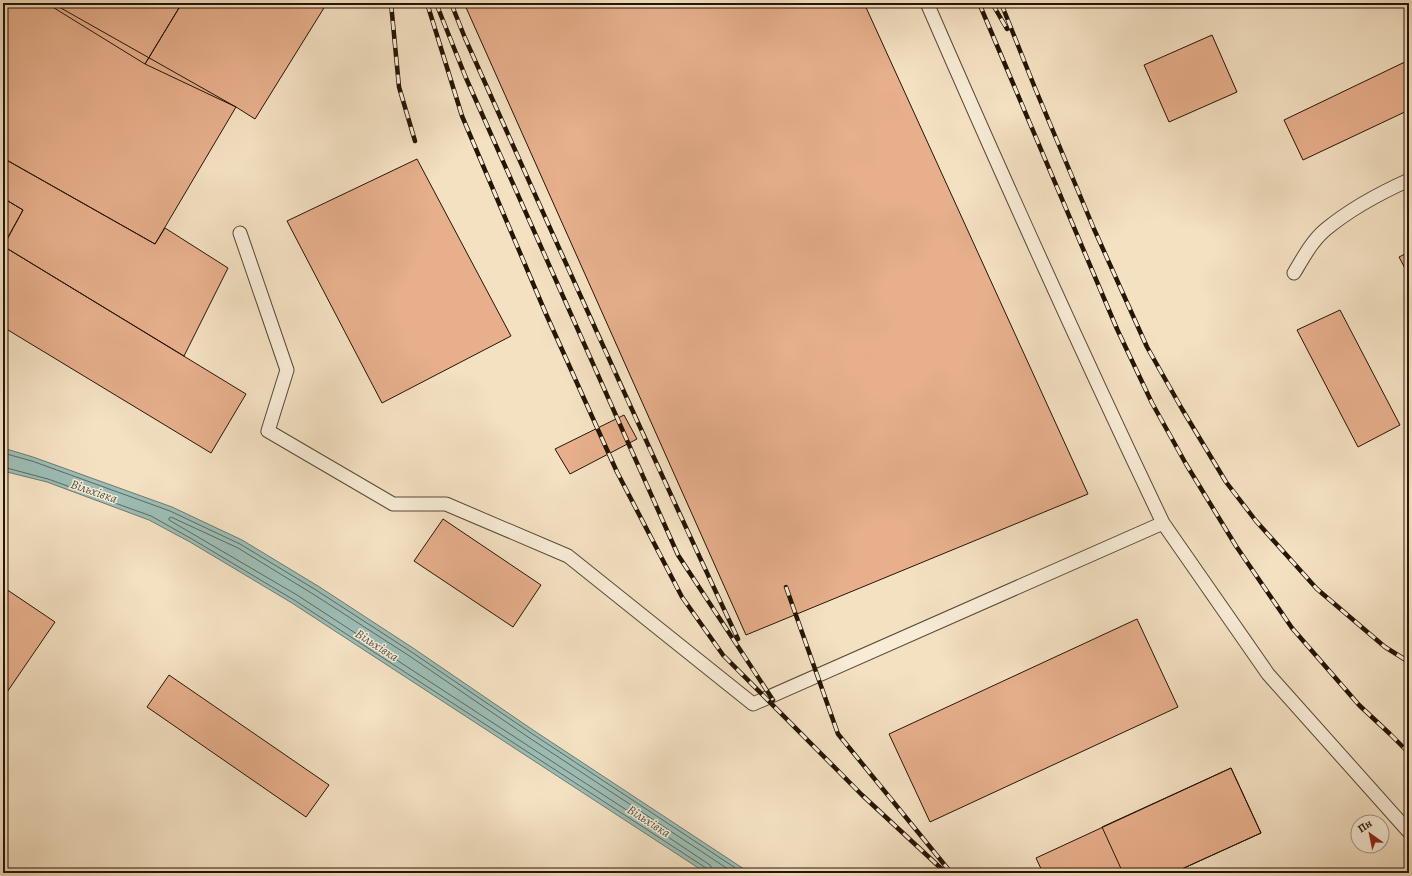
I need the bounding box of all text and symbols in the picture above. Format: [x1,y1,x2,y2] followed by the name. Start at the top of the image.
[68,475,120,507] water label: Вільхівка
[352,625,402,665] water label: Вільхівка
[624,801,674,841] water label: Вільхівка
[1350,814,1390,854] north arrow
[1355,816,1375,836] text: Пн

